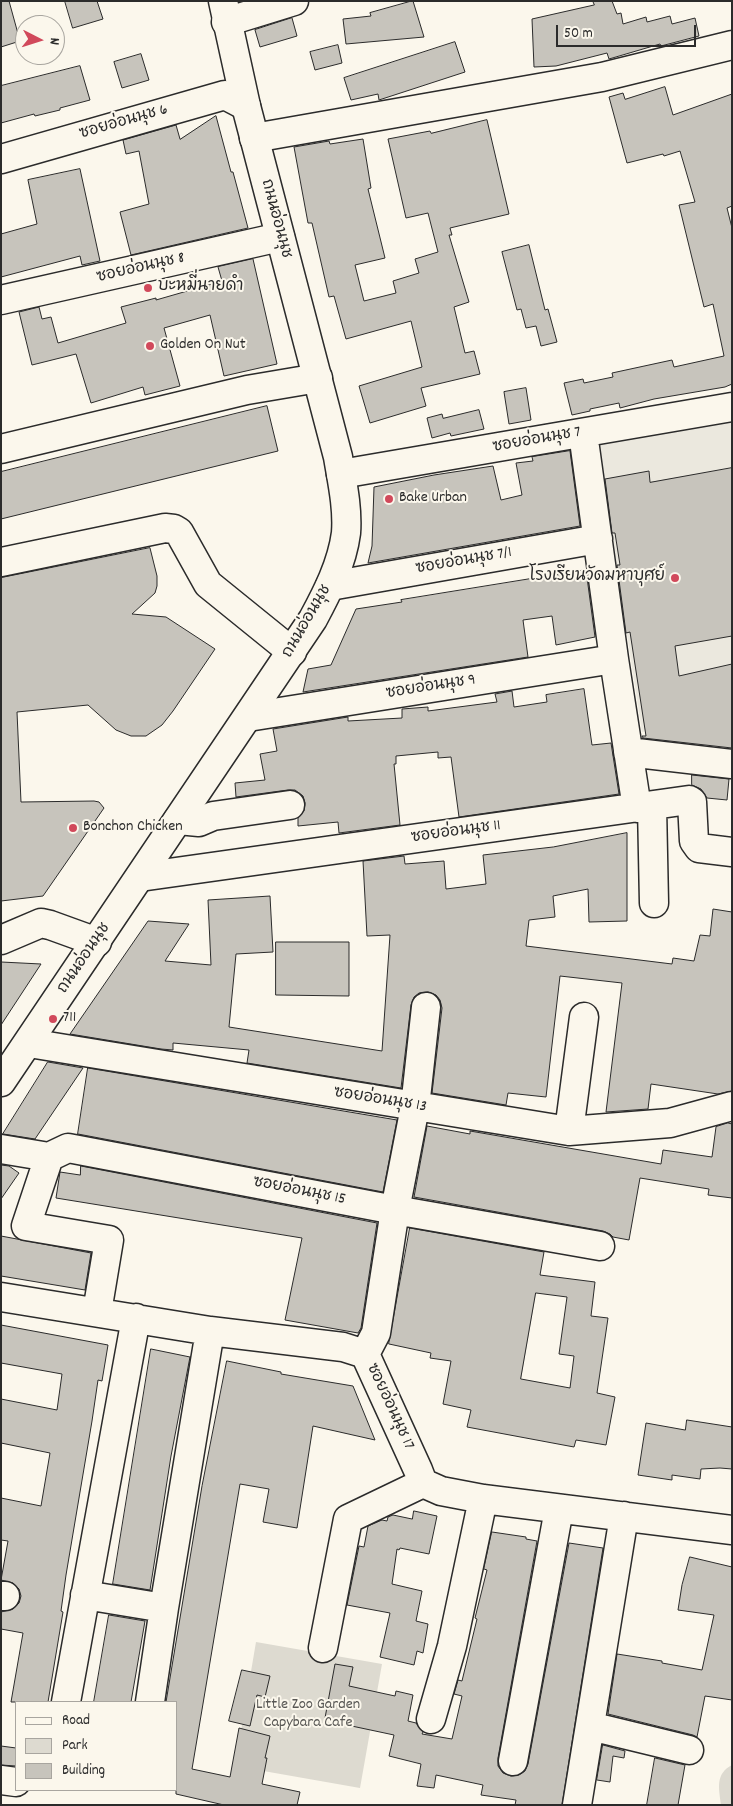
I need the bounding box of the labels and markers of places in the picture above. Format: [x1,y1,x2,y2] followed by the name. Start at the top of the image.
[158,278,244,298] place label: บะหมี่นายดำ
[142,282,154,294] marker: บะหมี่นายดำ
[160,336,246,356] place label: Golden On Nut
[144,340,156,352] marker: Golden On Nut
[399,489,467,509] place label: Bake Urban
[383,493,395,505] marker: Bake Urban
[529,568,665,588] place label: โรงเรียนวัดมหาบุศย์
[669,572,681,584] marker: โรงเรียนวัดมหาบุศย์
[83,818,183,838] place label: Bonchon Chicken
[67,822,79,834] marker: Bonchon Chicken
[63,1009,76,1029] place label: 711
[47,1013,59,1025] marker: 711

